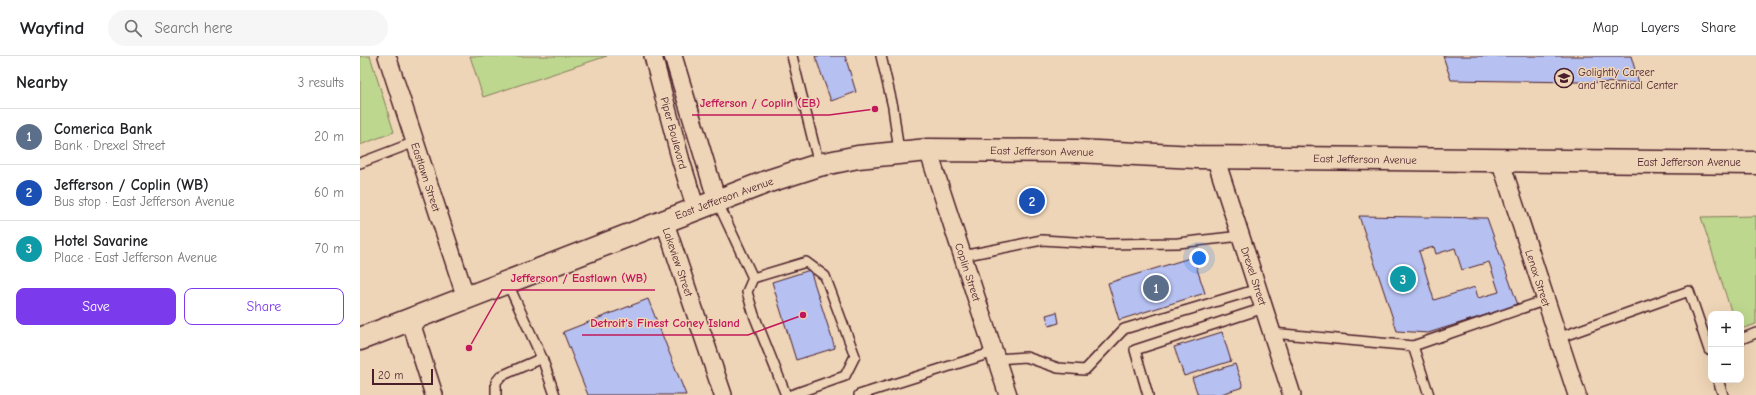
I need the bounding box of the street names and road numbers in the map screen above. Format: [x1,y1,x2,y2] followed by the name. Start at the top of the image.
[658,96,689,171] street label: Piper Boulevard
[408,141,443,214] street label: Eastlawn Street
[990,144,1094,159] street label: East Jefferson Avenue
[1313,152,1417,167] street label: East Jefferson Avenue
[1637,156,1741,169] street label: East Jefferson Avenue
[673,174,776,222] street label: East Jefferson Avenue
[660,226,696,299] street label: Lakeview Street
[952,241,983,304] street label: Coplin Street
[1238,245,1269,308] street label: Drexel Street
[1522,248,1553,309] street label: Lenox Street

